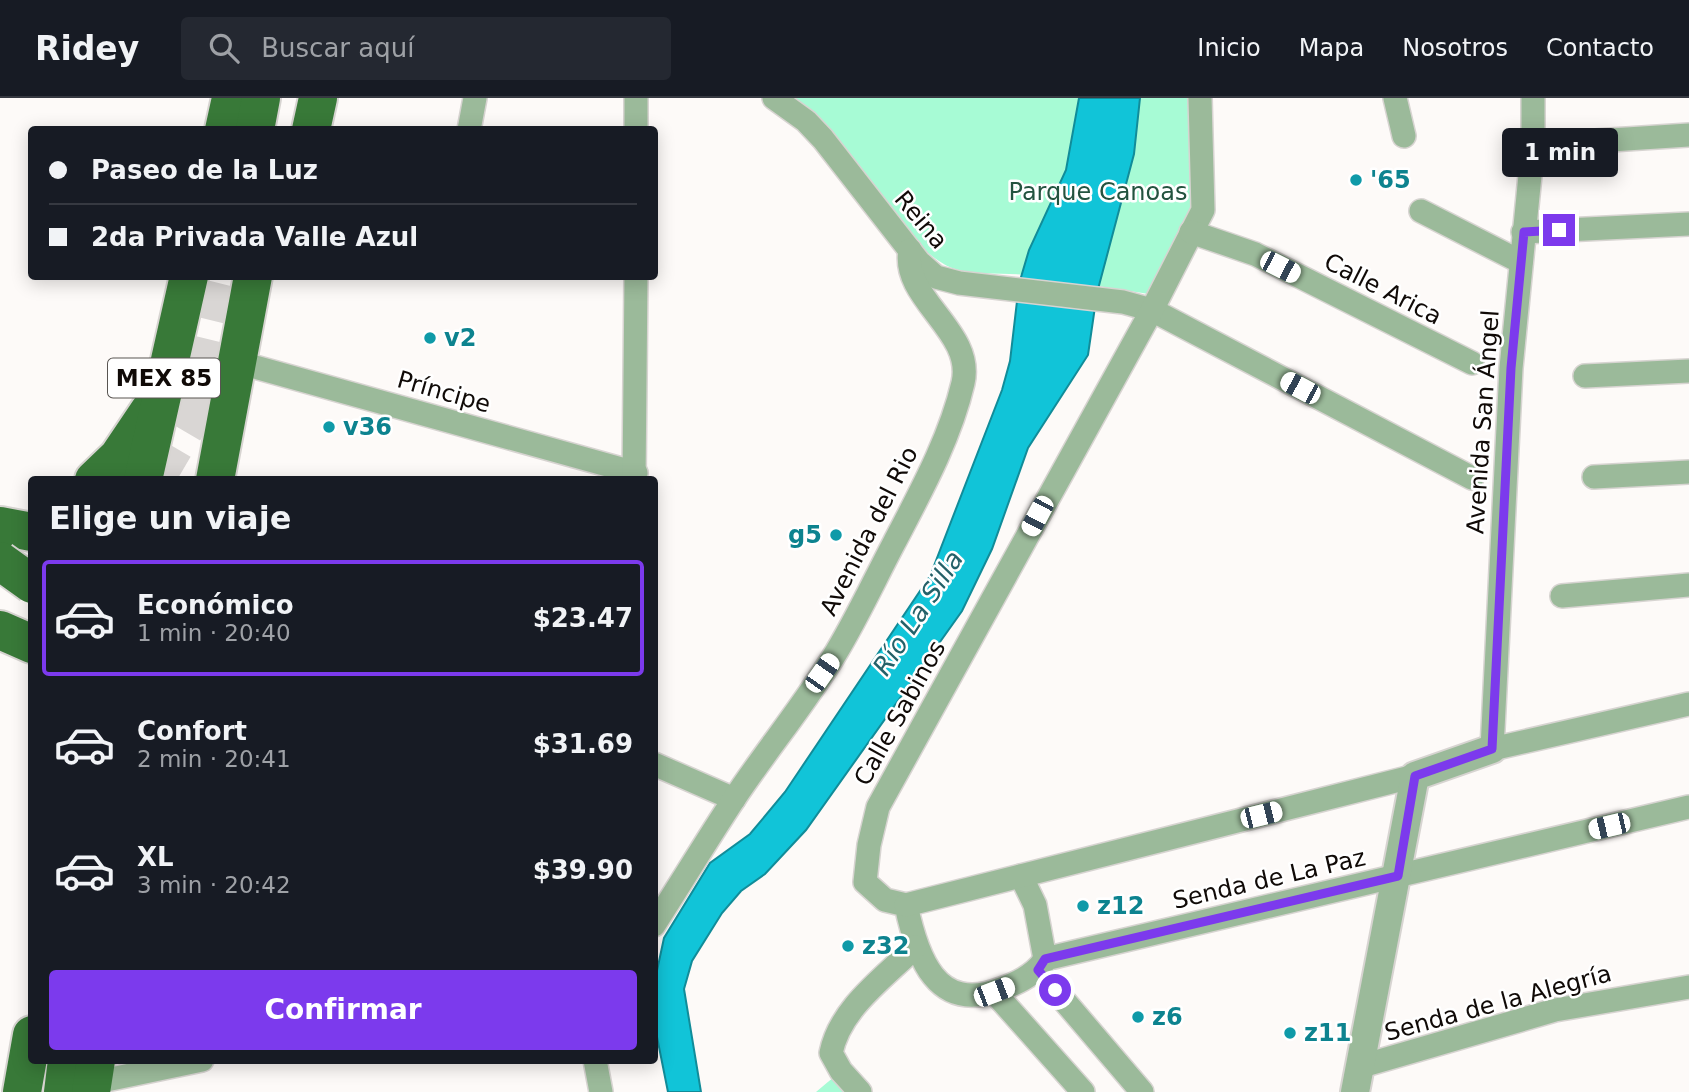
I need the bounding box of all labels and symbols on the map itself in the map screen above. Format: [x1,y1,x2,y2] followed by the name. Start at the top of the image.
[1501,129,1617,178] callout: 1 min
[1370,166,1411,194] place label: '65
[1348,172,1364,188] marker: '65
[1009,178,1187,206] park label: Parque Canoas
[889,185,953,255] street label: Reina
[1543,214,1575,246] route end
[1320,247,1446,331] street label: Calle Arica
[1257,248,1304,286] car
[1460,309,1505,535] street label: Avenida San Ángel
[444,324,476,352] place label: v2
[422,330,438,346] marker: v2
[108,358,220,398] road number: MEX 85
[394,365,494,419] street label: Príncipe
[1277,369,1324,407] car
[343,413,392,441] place label: v36
[321,419,337,435] marker: v36
[814,442,924,620] street label: Avenida del Rio
[1018,493,1057,539] car
[788,521,822,549] place label: g5
[828,527,844,543] marker: g5
[867,545,969,681] water label: Río La Silla
[849,636,951,790] street label: Calle Sabinos
[802,650,843,696] car
[1239,800,1284,830] car
[1587,811,1632,841] car
[1170,843,1368,915] street label: Senda de La Paz
[1097,892,1144,920] place label: z12
[1075,898,1091,914] marker: z12
[862,932,909,960] place label: z32
[840,938,856,954] marker: z32
[1381,959,1615,1047] street label: Senda de la Alegría
[1039,974,1071,1006] route start
[971,975,1018,1009] car
[1152,1003,1183,1031] place label: z6
[1130,1009,1146,1025] marker: z6
[1304,1019,1351,1047] place label: z11
[1282,1025,1298,1041] marker: z11

